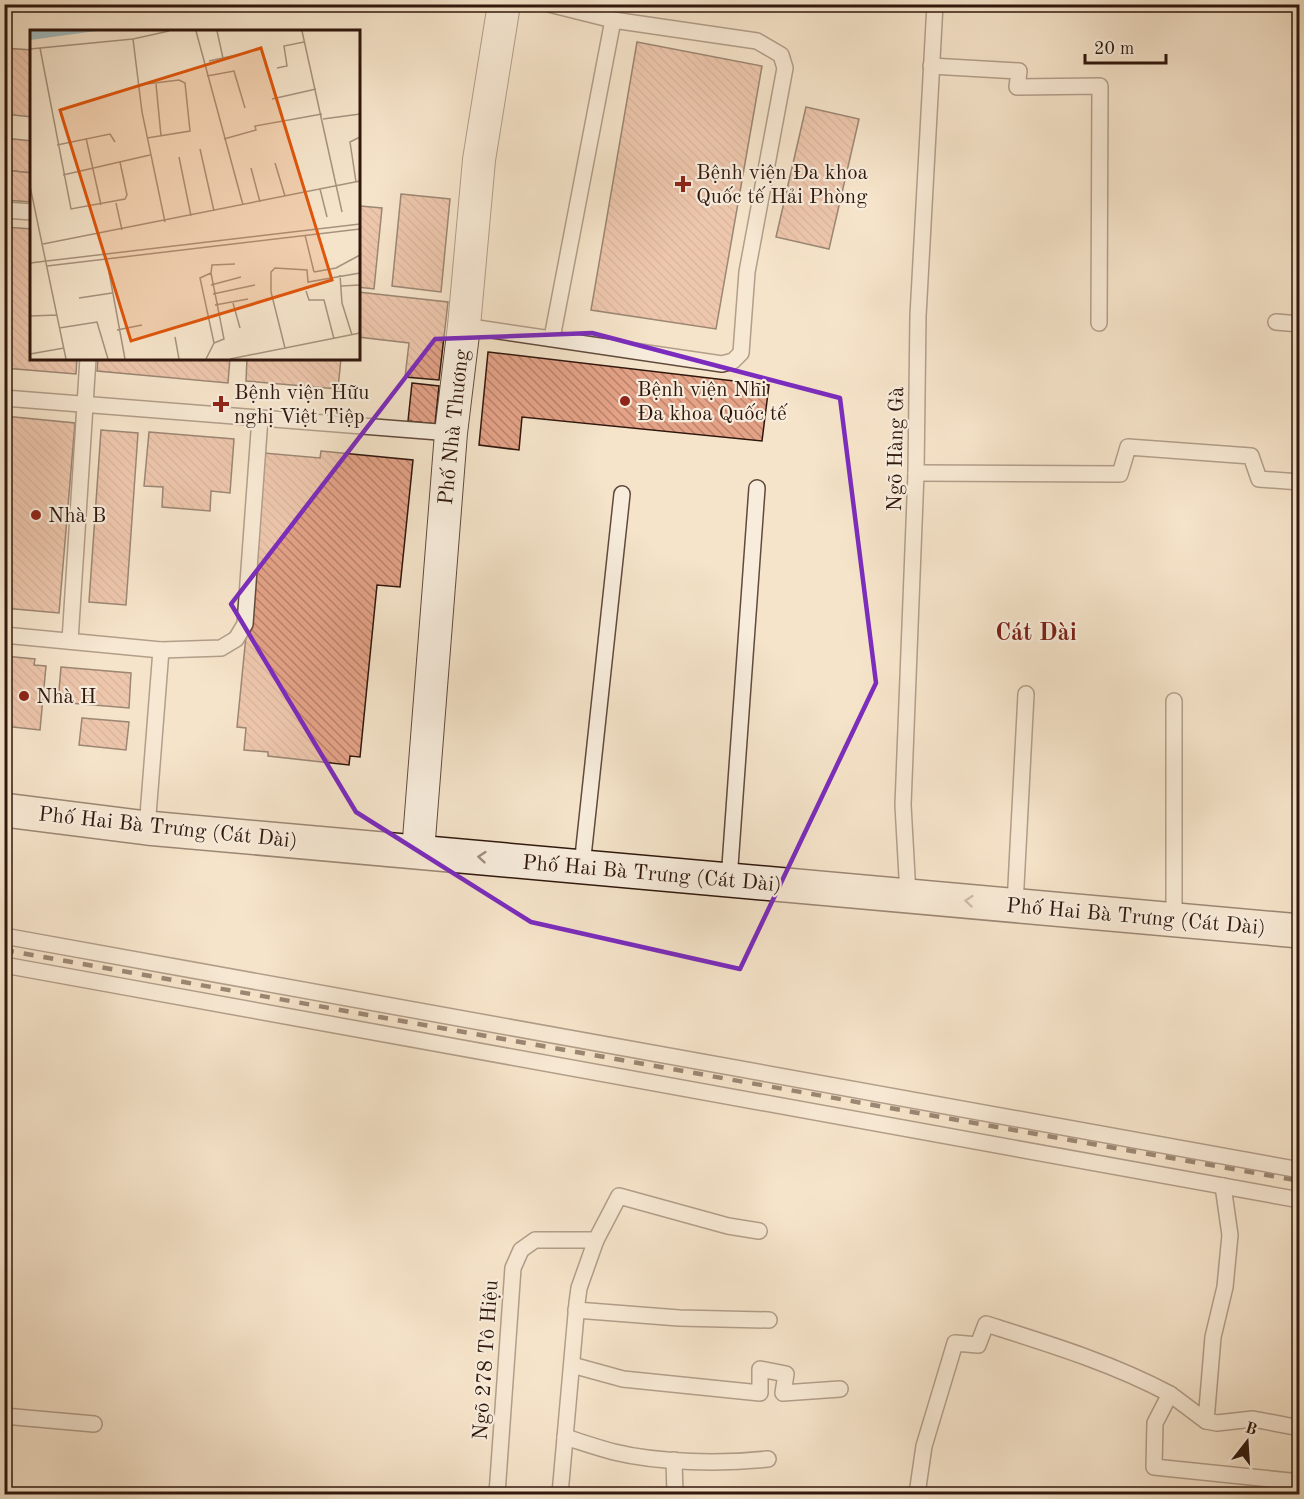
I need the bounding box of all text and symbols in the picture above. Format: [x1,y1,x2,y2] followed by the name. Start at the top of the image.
[1085,27,1166,65] scale bar
[30,30,360,360] inset map
[1094,40,1134,58] text: 20 m
[696,163,868,208] place label: Bệnh viện Đa khoa Quốc tế Hải Phòng
[674,175,692,193] marker: Bệnh viện Đa khoa Quốc tế Hải Phòng
[435,347,473,506] street label: Phố Nhà Thương
[637,380,788,425] place label: Bệnh viện Nhi Đa khoa Quốc tế
[234,383,369,428] place label: Bệnh viện Hữu nghị Việt Tiệp
[885,386,908,512] street label: Ngõ Hàng Gà
[618,394,632,408] marker: Bệnh viện Nhi Đa khoa Quốc tế
[212,395,230,413] marker: Bệnh viện Hữu nghị Việt Tiệp
[48,506,106,527] place label: Nhà B
[29,508,43,522] marker: Nhà B
[995,622,1077,646] district label: Cát Dài
[36,687,96,708] place label: Nhà H
[17,689,31,703] marker: Nhà H
[37,803,298,853] street label: Phố Hai Bà Trưng (Cát Dài)
[478,851,487,864] one-way arrow
[521,852,782,896] street label: Phố Hai Bà Trưng (Cát Dài)
[965,895,974,908] one-way arrow
[1005,895,1266,939] street label: Phố Hai Bà Trưng (Cát Dài)
[470,1279,503,1441] street label: Ngõ 278 Tô Hiệu
[1217,1412,1277,1472] north arrow
[1243,1420,1259,1439] text: B

